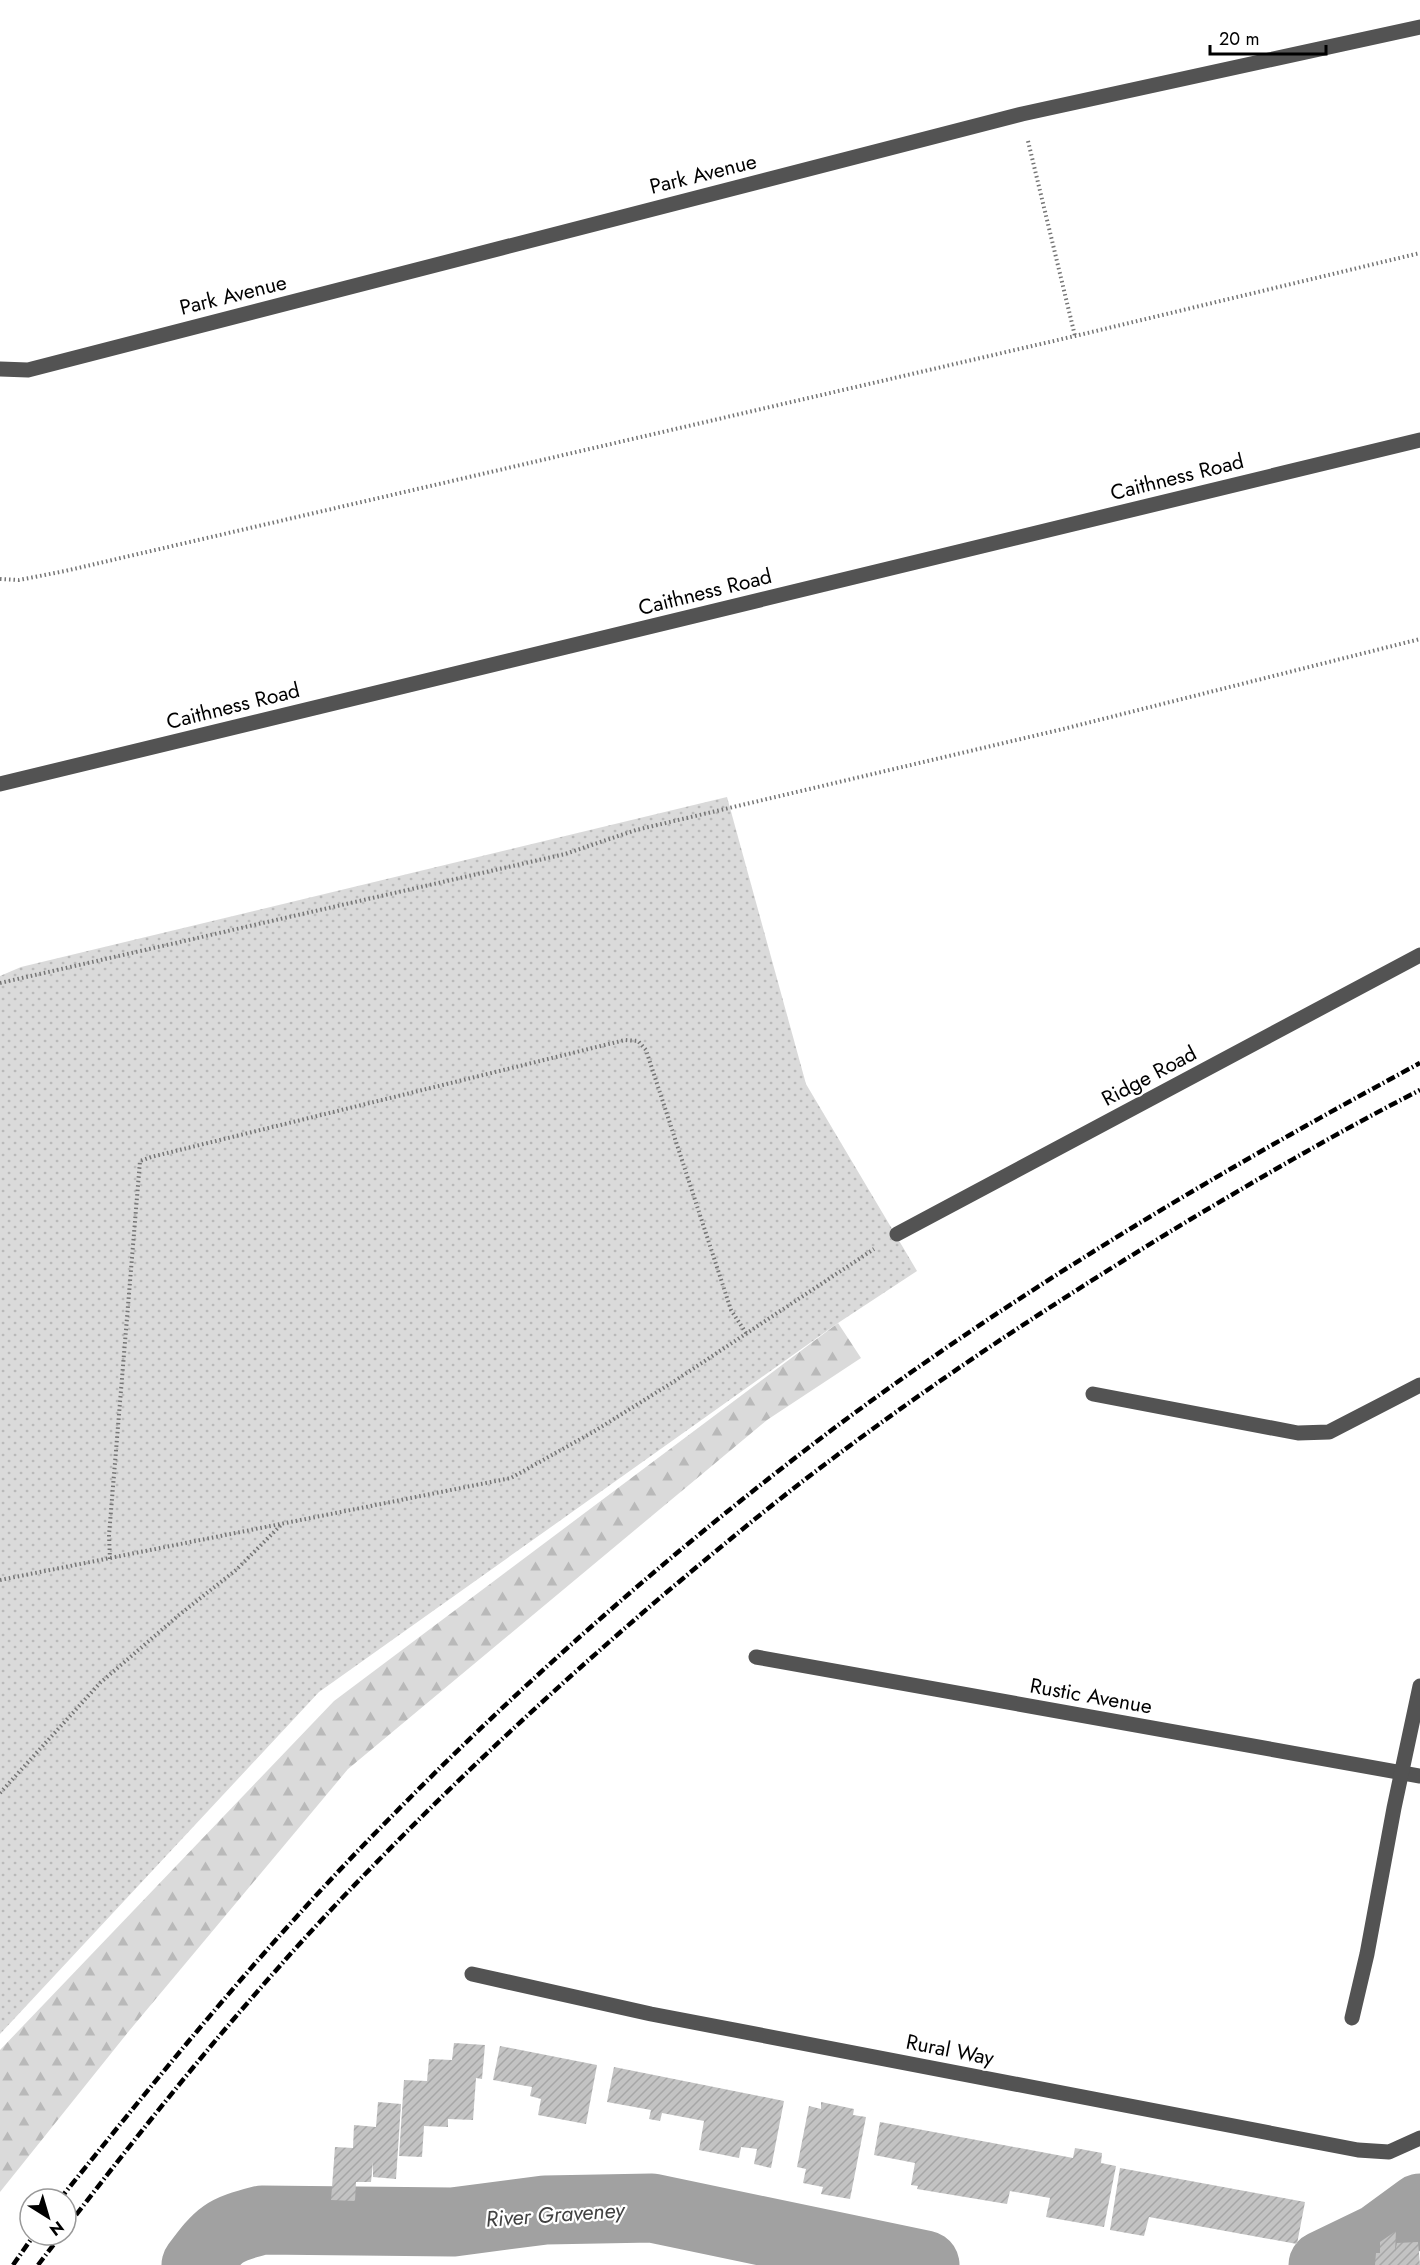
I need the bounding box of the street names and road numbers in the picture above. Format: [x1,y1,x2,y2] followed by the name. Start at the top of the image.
[646,146,760,202] street label: Park Avenue
[176,267,290,323] street label: Park Avenue
[1107,446,1247,508] street label: Caithness Road
[635,561,775,623] street label: Caithness Road
[163,675,303,737] street label: Caithness Road
[1096,1038,1202,1114] street label: Ridge Road
[1028,1671,1155,1722] street label: Rustic Avenue
[903,2027,997,2073] street label: Rural Way

